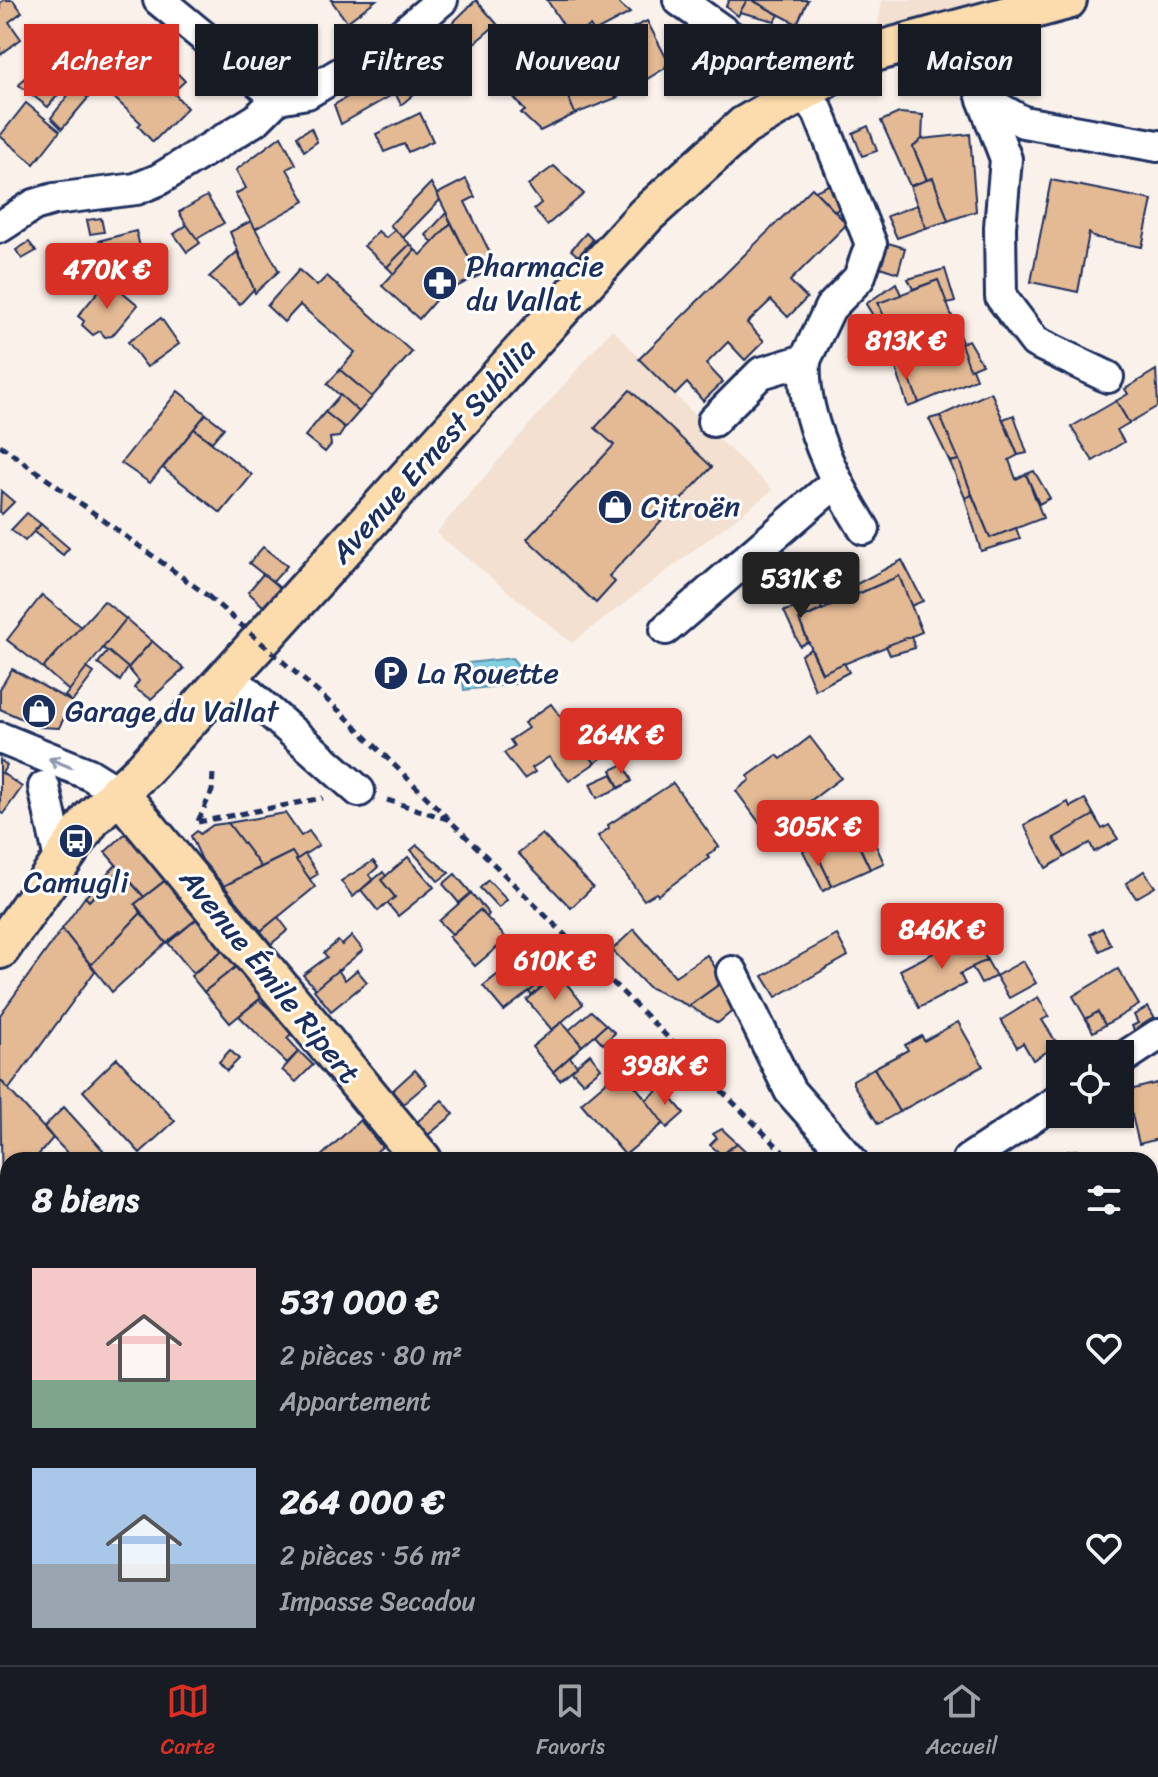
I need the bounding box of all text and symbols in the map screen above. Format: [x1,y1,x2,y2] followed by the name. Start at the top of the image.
[24,24,179,96] chip: Acheter
[195,24,318,96] chip: Louer
[334,24,472,96] chip: Filtres
[488,24,648,96] chip: Nouveau
[664,24,882,96] chip: Appartement
[898,24,1041,96] chip: Maison
[466,239,604,327] place label: Pharmacie du Vallat
[42,243,172,311] pin: 470K €
[63,246,151,292] text: 470K €
[421,264,459,302] pharmacy icon: Pharmacie du Vallat
[841,314,971,382] pin: 813K €
[866,317,946,363] text: 813K €
[315,325,550,577] street label: Avenue Ernest Subilia
[641,480,740,534] place label: Citroën
[596,488,634,526] shop icon: Citroën
[736,552,866,620] pin: 531K €
[760,555,842,601] text: 531K €
[417,646,559,700] place label: La Rouette
[372,654,410,692] parking icon: La Rouette
[65,684,280,738] place label: Garage du Vallat
[20,692,58,730] shop icon: Garage du Vallat
[556,708,686,776] pin: 264K €
[578,711,664,757] text: 264K €
[48,755,73,769] one-way arrow
[753,800,883,868] pin: 305K €
[775,803,861,849] text: 305K €
[57,822,95,860] bus stop icon: Camugli
[24,855,129,909] place label: Camugli
[165,855,375,1097] street label: Avenue Émile Ripert
[877,903,1007,971] pin: 846K €
[899,906,985,952] text: 846K €
[490,934,620,1002] pin: 610K €
[514,937,596,983] text: 610K €
[600,1039,730,1107] pin: 398K €
[1046,1040,1134,1128] map controls
[1046,1040,1134,1128] button: locate
[622,1042,708,1088] text: 398K €
[32,1170,139,1230] text: 8 biens
[1082,1178,1126,1222] icon: filters
[280,1272,439,1332] text: 531 000 €
[96,1300,192,1396] icon: home
[1082,1326,1126,1370] icon: heart
[280,1332,463,1378] text: 2 pièces · 80 m²
[280,1378,431,1424] text: Appartement
[280,1472,445,1532] text: 264 000 €
[96,1500,192,1596] icon: home
[1082,1526,1126,1570] icon: heart
[280,1532,461,1578] text: 2 pièces · 56 m²
[280,1578,476,1624] text: Impasse Secadou
[160,1679,215,1766] tab: Carte
[536,1679,605,1766] tab: Favoris
[926,1679,998,1766] tab: Accueil

